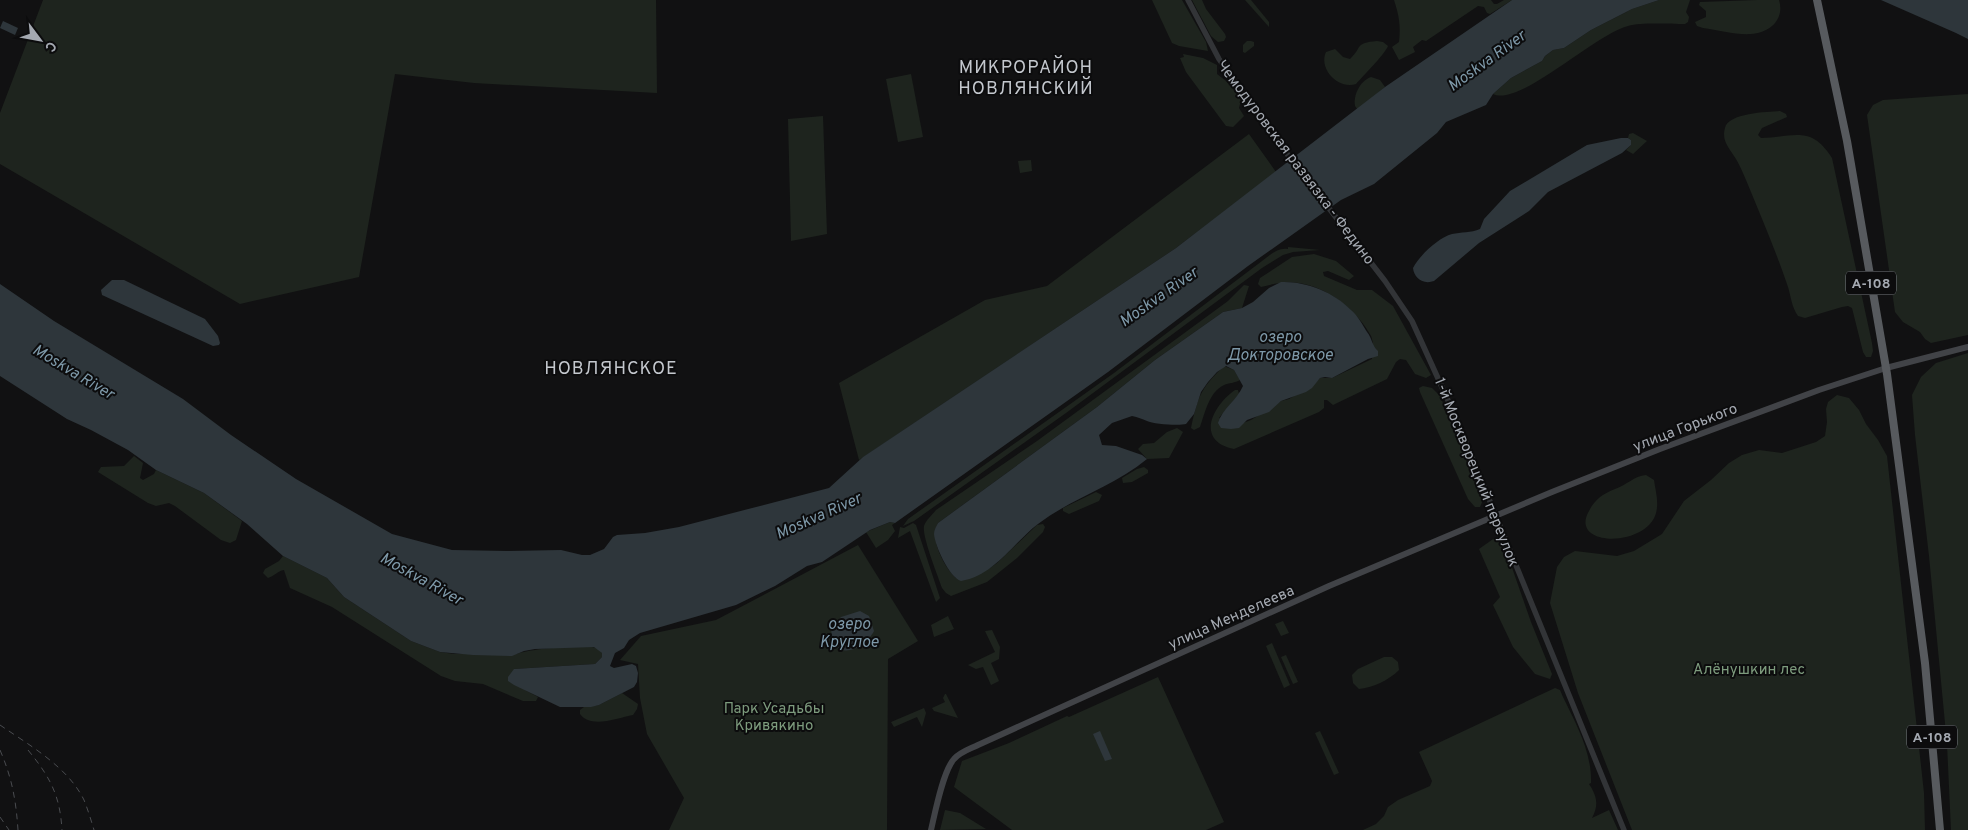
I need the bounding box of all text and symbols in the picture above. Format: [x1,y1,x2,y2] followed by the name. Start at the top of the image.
[15,15,65,65] north arrow
[1444,25,1532,97] water label: Moskva River
[40,38,59,54] text: С
[958,55,1094,101] district label: МИКРОРАЙОН НОВЛЯНСКИЙ
[1212,57,1378,269] street label: Чемодуровская развязка - Федино
[1116,262,1204,332] water label: Moskva River
[1846,272,1896,294] road number: А-108
[1227,328,1334,366] water label: озеро Докторовское
[29,341,119,406] water label: Moskva River
[544,358,678,381] district label: НОВЛЯНСКОЕ
[1429,375,1522,570] street label: 1-й Москворецкий переулок
[1631,400,1740,457] street label: улица Горького
[773,488,866,545] water label: Moskva River
[376,549,468,612] water label: Moskva River
[1166,582,1298,655] street label: улица Менделеева
[819,615,879,653] water label: озеро Круглое
[1693,661,1805,680] park label: Алёнушкин лес
[724,700,824,736] park label: Парк Усадьбы Кривякино
[1907,726,1957,749] road number: А-108

